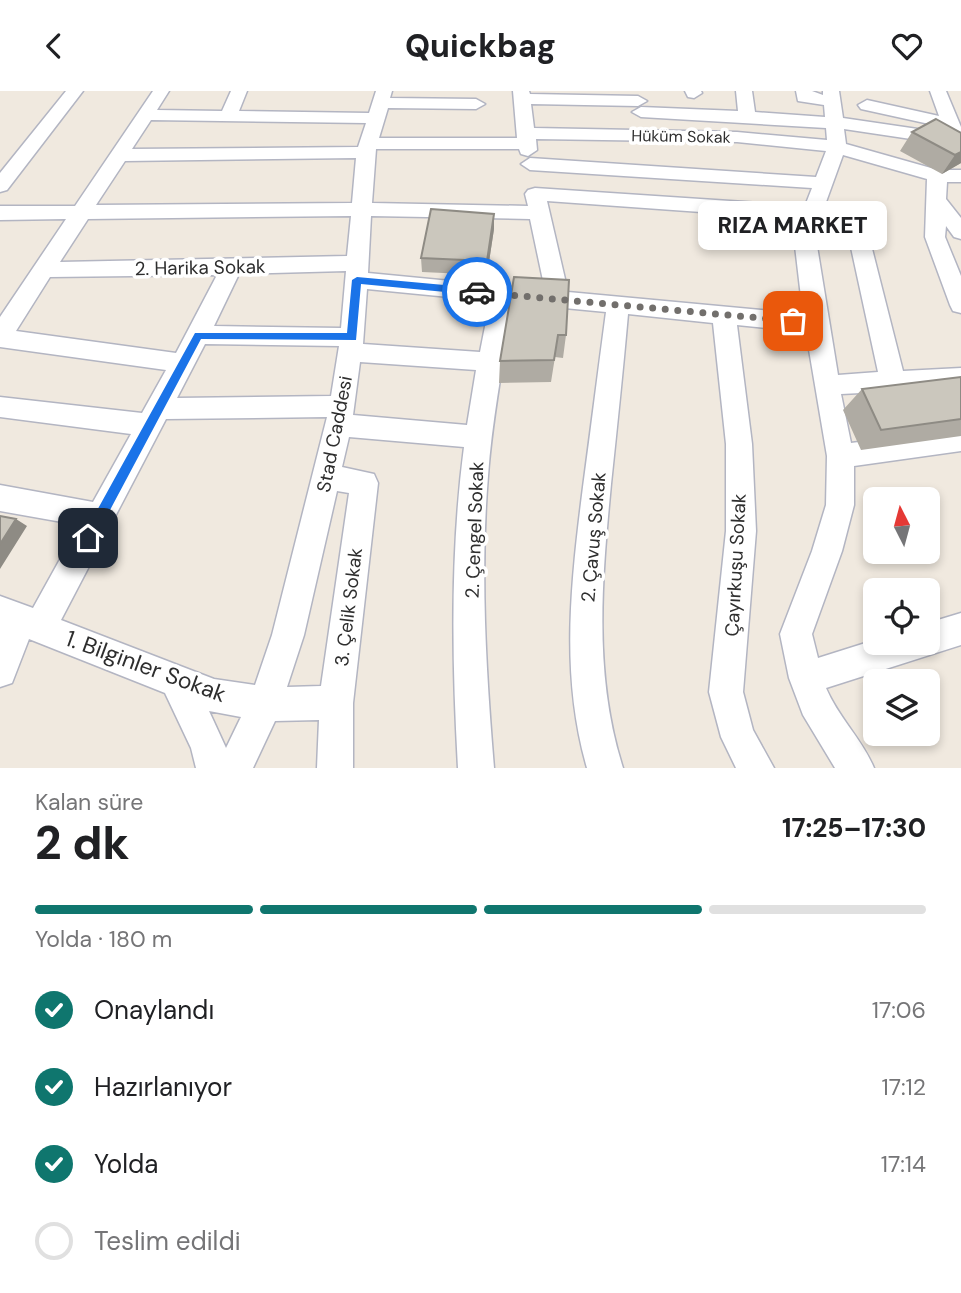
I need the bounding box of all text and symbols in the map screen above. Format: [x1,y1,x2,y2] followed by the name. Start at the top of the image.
[405,25,556,67] text: Quickbag
[35,27,73,65] icon: back
[888,27,926,65] icon: heart
[631,125,731,148] street label: Hüküm Sokak
[698,202,888,251] callout: RIZA MARKET
[718,210,867,240] text: RIZA MARKET
[134,254,266,281] street label: 2. Harika Sokak
[442,257,512,327] courier
[458,273,496,311] icon: car
[763,291,823,351] pin
[774,302,812,340] icon: bag
[311,374,358,494] street label: Stad Caddesi
[460,461,489,599] street label: 2. Çengel Sokak
[575,471,612,603] street label: 2. Çavuş Sokak
[863,487,940,563] north arrow
[863,487,940,746] map controls
[719,492,752,637] street label: Çayırkuşu Sokak
[58,508,118,568] pin
[69,519,107,557] icon: home
[329,546,368,668] street label: 3. Çelik Sokak
[863,578,940,655] button: locate
[62,623,231,709] street label: 1. Bilginler Sokak
[863,669,940,746] button: layers
[35,787,143,817] text: Kalan süre
[782,811,926,845] text: 17:25–17:30
[35,813,129,873] text: 2 dk
[35,924,172,954] text: Yolda · 180 m
[35,991,73,1029] icon: check
[94,993,214,1027] text: Onaylandı
[872,995,926,1025] text: 17:06
[35,1068,73,1106] icon: check
[94,1070,232,1104] text: Hazırlanıyor
[881,1072,926,1102] text: 17:12
[35,1145,73,1183] icon: check
[94,1147,158,1181] text: Yolda
[881,1149,926,1179] text: 17:14
[94,1224,241,1258] text: Teslim edildi

